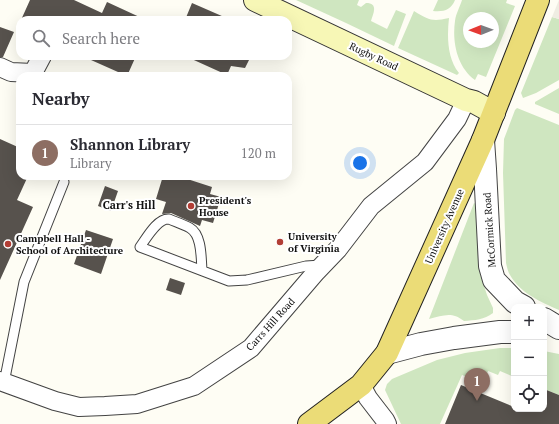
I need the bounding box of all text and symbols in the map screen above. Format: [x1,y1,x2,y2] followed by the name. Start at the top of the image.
[463,12,499,48] north arrow
[16,16,292,60] search box
[30,27,52,49] icon: search
[62,28,140,48] text: Search here
[347,39,401,74] street label: Rugby Road
[32,87,90,110] text: Nearby
[70,134,190,154] text: Shannon Library
[41,144,49,162] text: 1
[241,144,276,162] text: 120 m
[350,153,370,173] your location
[70,154,111,172] text: Library
[422,187,467,266] street label: University Avenue
[480,192,499,268] street label: McCormick Road
[199,194,252,219] place label: President's House
[103,198,156,212] district label: Carr's Hill
[186,201,196,211] marker: President's House
[288,230,340,255] place label: University of Virginia
[16,232,124,257] place label: Campbell Hall - School of Architecture
[275,237,285,247] marker: University of Virginia
[3,239,13,249] marker: Campbell Hall - School of Architecture
[243,295,298,354] street label: Carrs Hill Road
[511,304,547,412] map controls
[511,304,547,340] button: +
[511,340,547,376] button: −
[464,368,490,401] pin: 1
[511,376,547,412] button: locate

